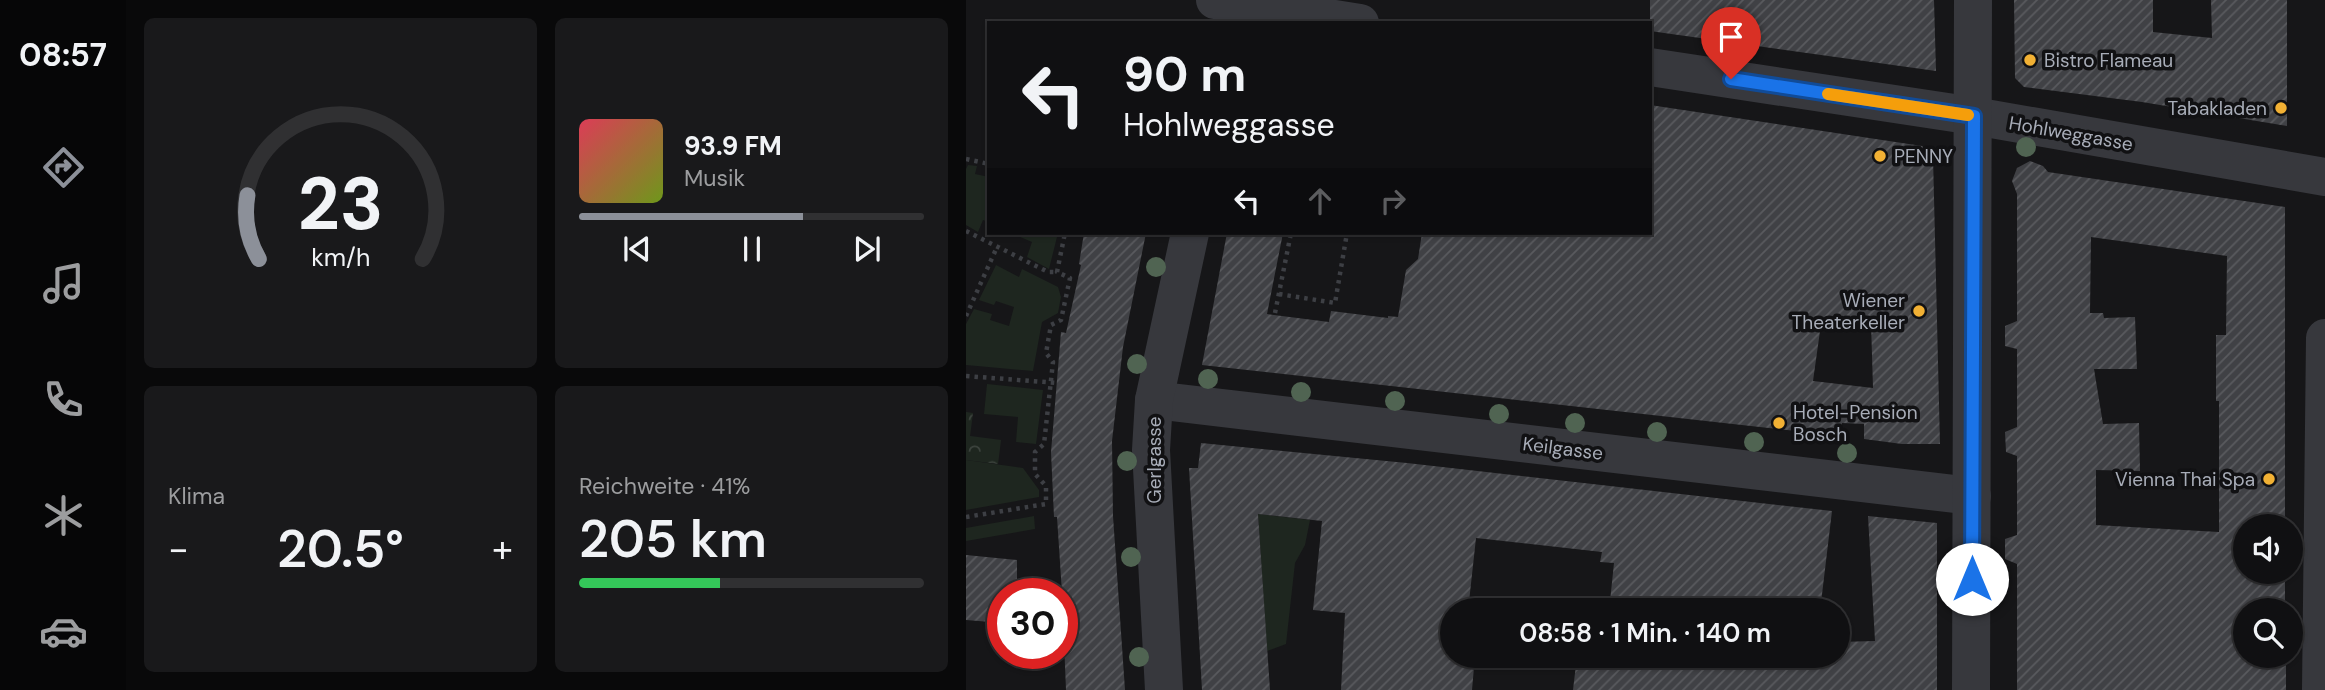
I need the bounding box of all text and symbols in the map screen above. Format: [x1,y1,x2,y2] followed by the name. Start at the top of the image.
[1701,7,1761,79] pin
[1712,18,1750,56] icon: arrive
[19,34,107,76] text: 08:57
[1123,42,1246,106] text: 90 m
[2044,48,2173,73] place label: Bistro Flameau
[1008,49,1099,140] icon: left
[2022,52,2038,68] marker: Bistro Flameau
[2167,96,2267,121] place label: Tabakladen
[2273,100,2289,116] marker: Tabakladen
[1123,104,1335,146] text: Hohlweggasse
[2007,110,2135,157] street label: Hohlweggasse
[684,129,782,163] text: 93.9 FM
[39,143,88,192] icon: directions
[1894,144,1953,169] place label: PENNY
[1872,148,1888,164] marker: PENNY
[298,158,383,253] text: 23
[684,163,745,193] text: Musik
[1228,182,1266,220] icon: left
[1301,182,1339,220] icon: ahead
[1374,182,1412,220] icon: right
[618,230,656,268] icon: previous
[733,230,771,268] icon: pause
[848,230,886,268] icon: next
[311,241,370,274] text: km/h
[39,259,88,308] icon: music
[1792,288,1905,335] place label: Wiener Theaterkeller
[1911,303,1927,319] marker: Wiener Theaterkeller
[39,375,88,424] icon: phone
[1793,400,1918,447] place label: Hotel-Pension Bosch
[1771,415,1787,431] marker: Hotel-Pension Bosch
[1142,416,1167,504] street label: Gerlgasse
[1521,431,1605,466] street label: Keilgasse
[2115,467,2255,492] place label: Vienna Thai Spa
[579,471,750,501] text: Reichweite · 41%
[2261,471,2277,487] marker: Vienna Thai Spa
[168,481,225,511] text: Klima
[39,491,88,540] icon: climate
[579,505,767,573] text: 205 km
[2233,514,2303,668] map controls
[2233,514,2303,584] button: sound
[277,515,404,583] text: 20.5°
[168,524,189,574] text: −
[492,524,513,574] text: +
[1935,542,2009,616] position arrow
[987,578,1078,669] speed limit sign: 30
[2233,598,2303,668] button: search
[39,607,88,656] icon: car
[1519,616,1771,650] text: 08:58 · 1 Min. · 140 m

